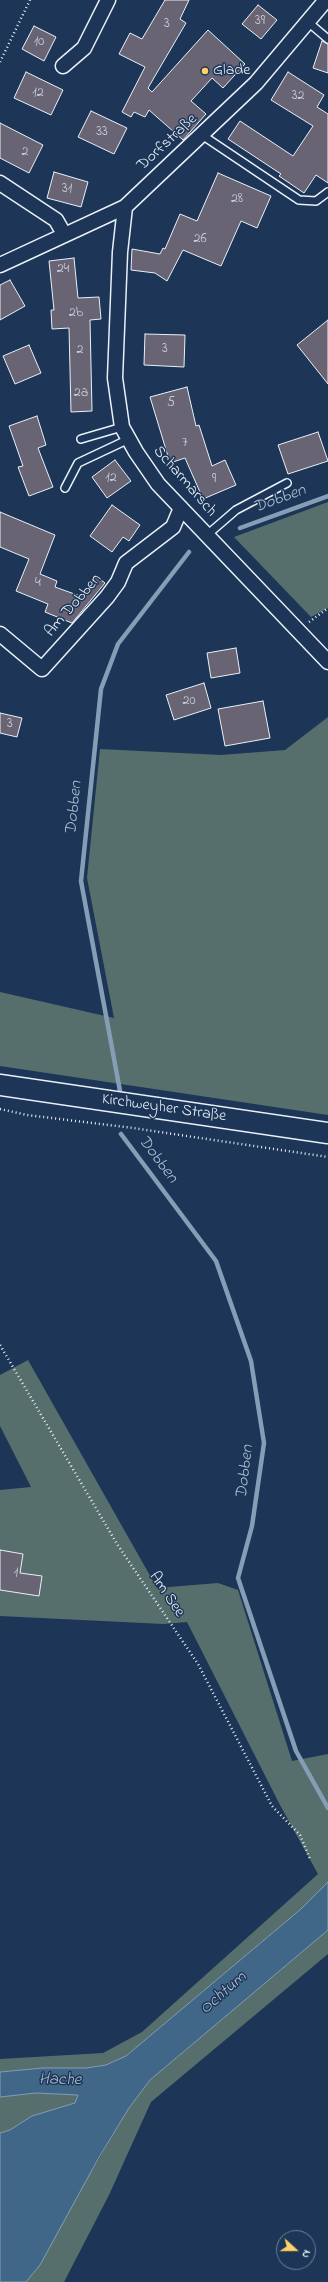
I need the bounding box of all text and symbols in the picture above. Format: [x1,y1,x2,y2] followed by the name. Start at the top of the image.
[255,14,265,30] house number: 39
[164,17,170,33] house number: 3
[34,35,44,51] house number: 10
[213,61,251,81] place label: Glade
[200,66,210,76] marker: Glade
[32,86,44,102] house number: 12
[292,89,304,105] house number: 32
[134,110,202,176] street label: Dorfstraße
[96,125,108,141] house number: 33
[22,145,28,161] house number: 2
[62,182,72,198] house number: 31
[231,192,243,208] house number: 28
[193,232,207,248] house number: 26
[57,262,69,278] house number: 24
[69,306,83,322] house number: 2b
[162,342,168,358] house number: 3
[77,343,83,359] house number: 2
[74,386,88,402] house number: 2a
[167,396,175,412] house number: 5
[182,436,188,452] house number: 7
[148,443,220,521] street label: Scharmarsch
[105,471,117,487] house number: 12
[212,472,216,488] house number: 9
[251,481,309,519] water label: Dobben
[41,571,107,641] street label: Am Dobben
[35,576,41,592] house number: 4
[182,694,196,710] house number: 20
[7,717,13,733] house number: 3
[62,780,88,836] water label: Dobben
[101,1091,227,1127] street label: Kirchweyher Straße
[133,1132,181,1188] water label: Dobben
[233,1444,259,1500] water label: Dobben
[14,1566,18,1582] house number: 1
[144,1569,188,1621] street label: Am See
[196,1968,252,2020] water label: Ochtum
[39,2070,81,2092] water label: Hache
[276,2230,316,2270] north arrow
[297,2248,315,2260] text: N

